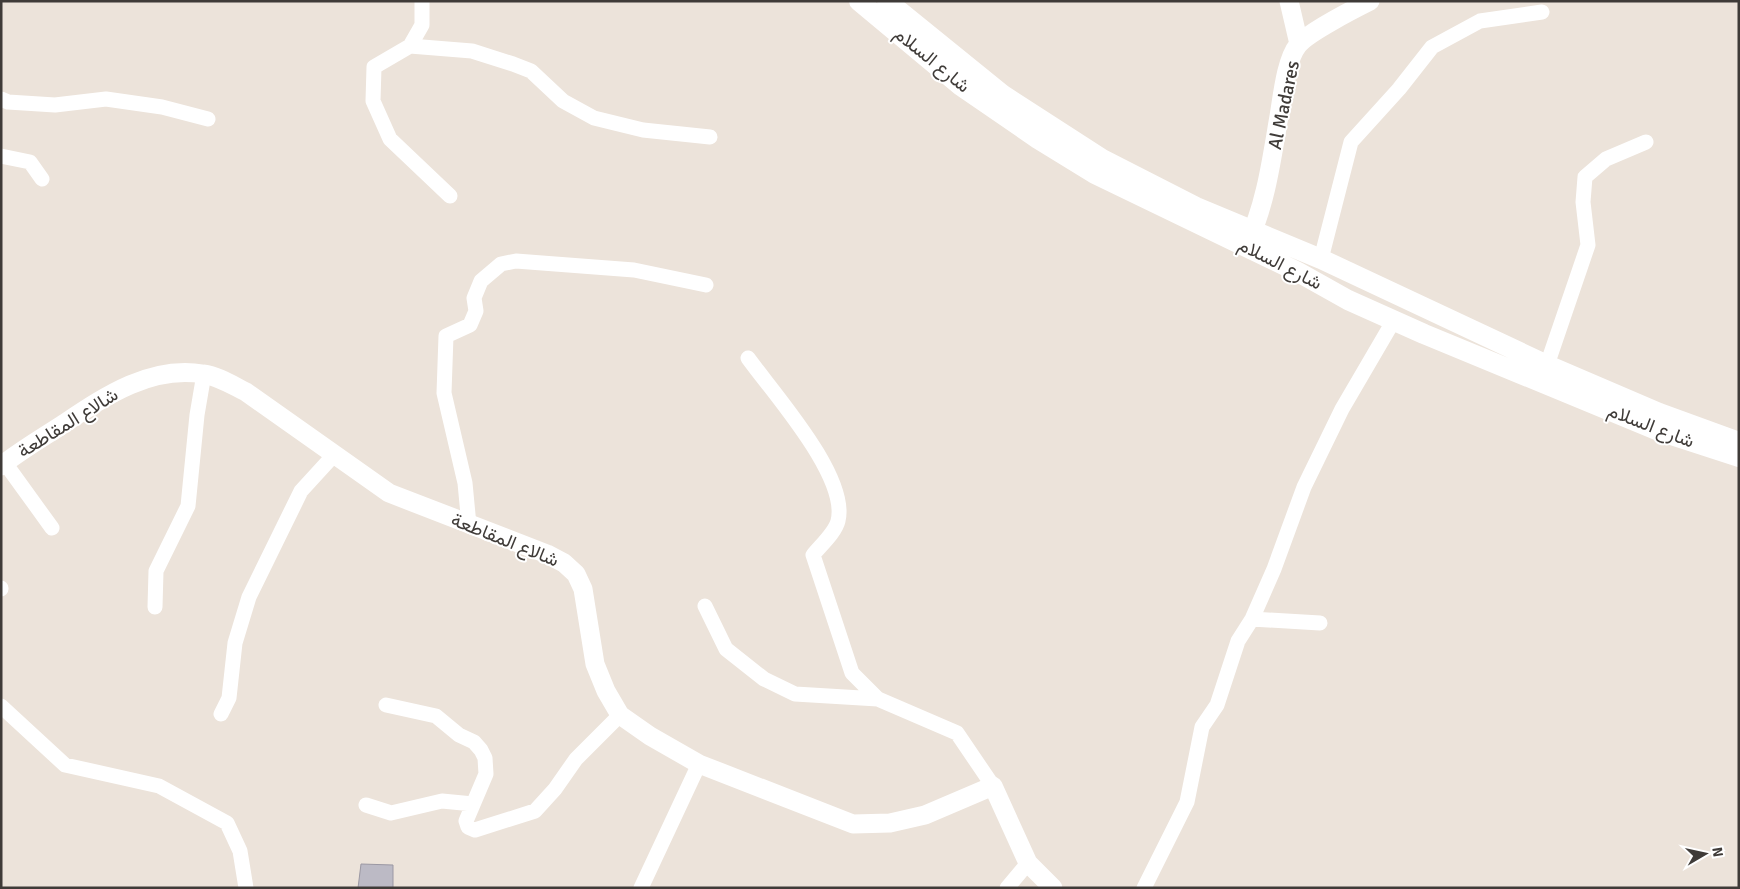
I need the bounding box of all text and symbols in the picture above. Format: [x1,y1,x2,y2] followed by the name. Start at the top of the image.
[889,22,975,98] street label: شارع السلام
[1263,58,1305,152] street label: Al Madares
[1234,233,1326,295] street label: شارع السلام
[13,383,123,463] street label: شالاع المقاطعة
[1604,398,1698,454] street label: شارع السلام
[448,507,562,573] street label: شالاع المقاطعة
[1680,829,1730,879] north arrow
[1708,846,1727,858] text: N

